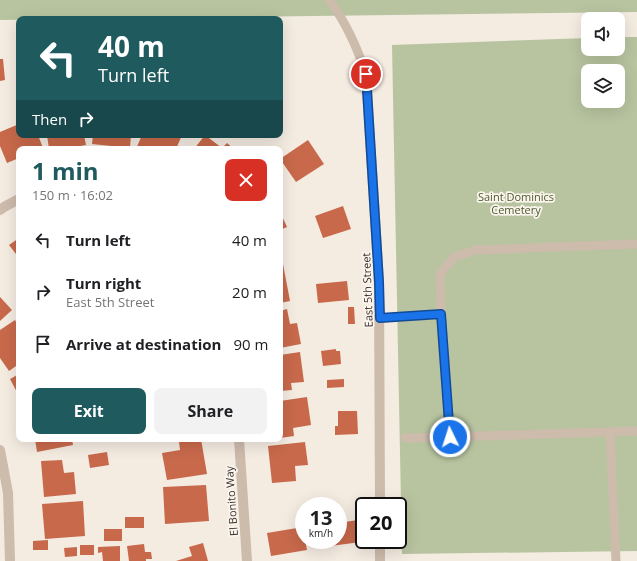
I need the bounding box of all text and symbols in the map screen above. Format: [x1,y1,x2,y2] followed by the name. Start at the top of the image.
[581,12,625,108] map controls
[581,12,625,56] button: sound
[98,27,165,65] text: 40 m
[32,32,84,84] icon: left
[349,57,383,91] pin
[98,63,169,87] text: Turn left
[355,63,377,85] icon: arrive
[581,64,625,108] button: layers
[75,108,97,130] icon: right
[32,109,67,129] text: Then
[32,154,99,187] text: 1 min
[225,159,267,201] button: close
[32,186,113,204] text: 150 m · 16:02
[478,189,554,217] park label: Saint Dominics Cemetery
[32,229,54,251] icon: left
[66,230,131,250] text: Turn left
[232,230,267,250] text: 40 m
[358,252,376,328] street label: East 5th Street
[66,273,141,293] text: Turn right
[32,281,54,303] icon: right
[232,282,267,302] text: 20 m
[66,293,154,311] text: East 5th Street
[32,333,54,355] icon: arrive
[66,334,221,354] text: Arrive at destination
[233,334,268,354] text: 90 m
[32,388,146,434] button: Exit
[154,388,267,434] button: Share
[429,416,471,458] position arrow
[221,465,241,537] street label: El Bonito Way
[355,497,407,549] speed limit sign: 20
[310,504,332,531] text: 13
[309,526,333,540] text: km/h

